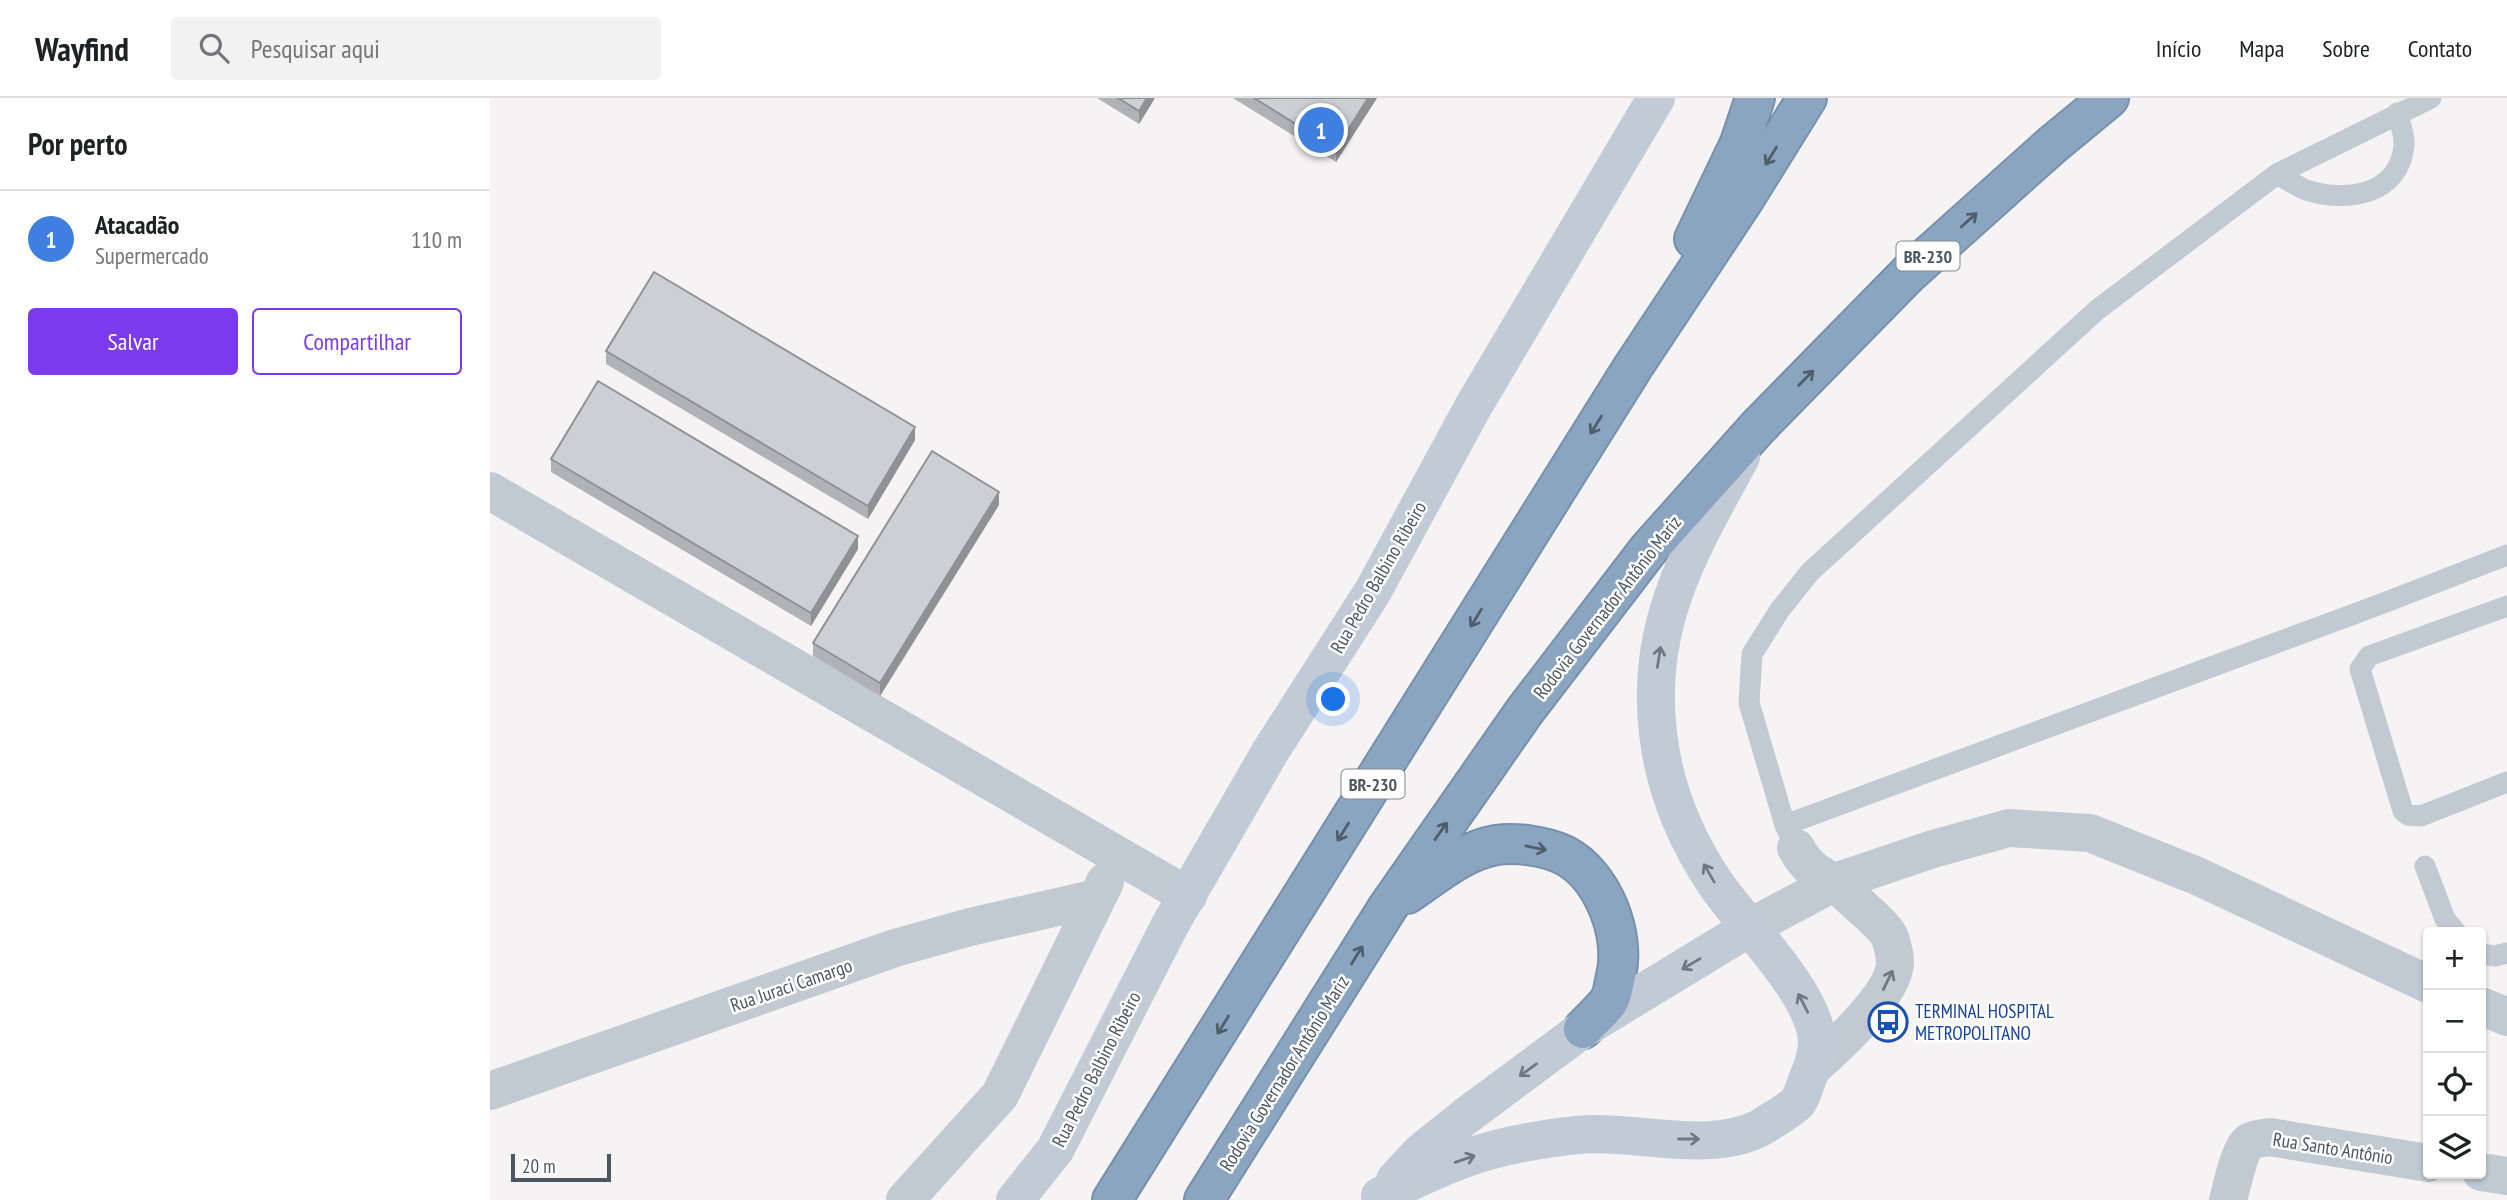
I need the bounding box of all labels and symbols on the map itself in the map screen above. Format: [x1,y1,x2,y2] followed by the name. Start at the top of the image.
[1298,104,1344,156] pin: 1
[1764,145,1778,165] one-way arrow
[1960,211,1977,228] one-way arrow
[1896,242,1960,271] road number: BR-230
[1797,370,1814,387] one-way arrow
[1589,414,1603,434] one-way arrow
[1325,497,1431,657] street label: Rua Pedro Balbino Ribeiro
[1528,510,1686,703] street label: Rodovia Governador Antônio Mariz
[1469,607,1483,627] one-way arrow
[1653,646,1666,668] one-way arrow
[1316,682,1350,716] your location
[1342,770,1404,798] road number: BR-230
[1335,821,1349,841] one-way arrow
[1434,822,1448,841] one-way arrow
[1524,842,1547,855] one-way arrow
[1702,863,1716,883] one-way arrow
[1351,946,1365,966] one-way arrow
[727,953,855,1017] street label: Rua Juraci Camargo
[1681,957,1701,971] one-way arrow
[1881,970,1895,991] one-way arrow
[1214,971,1354,1175] street label: Rodovia Governador Antônio Mariz
[1046,987,1146,1151] street label: Rua Pedro Balbino Ribeiro
[1796,993,1810,1014] one-way arrow
[1915,999,2054,1045] place label: TERMINAL HOSPITAL METROPOLITANO
[1867,1001,1909,1043] bus stop icon: TERMINAL HOSPITAL METROPOLITANO
[1215,1014,1229,1034] one-way arrow
[1519,1062,1538,1077] one-way arrow
[2271,1127,2395,1169] street label: Rua Santo Antônio
[1678,1132,1701,1146] one-way arrow
[511,1151,611,1183] scale bar
[1453,1152,1475,1164] one-way arrow

